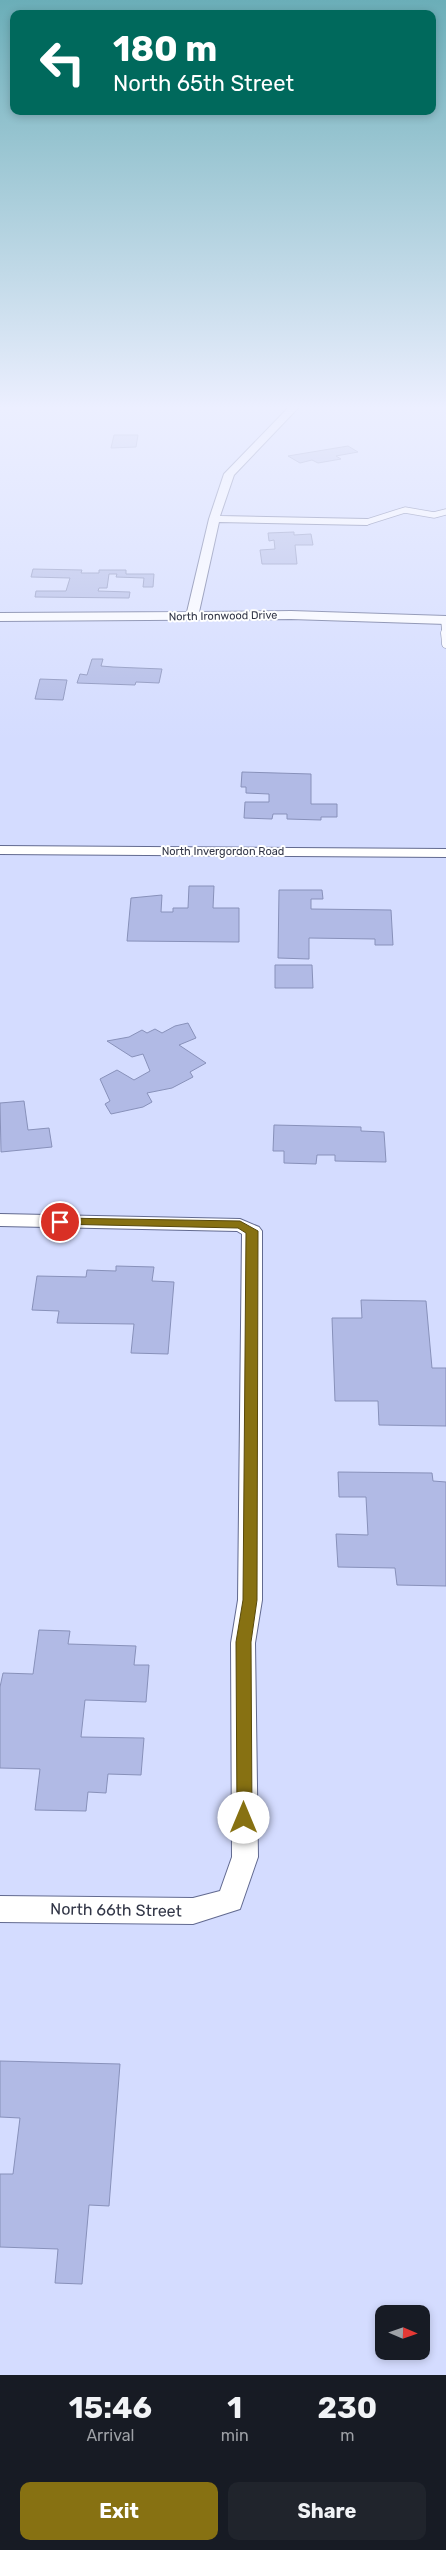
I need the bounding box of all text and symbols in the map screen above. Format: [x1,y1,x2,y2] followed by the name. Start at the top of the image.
[113,28,217,70] text: 180 m
[30,30,95,95] icon: left
[113,70,294,97] text: North 65th Street
[168,609,278,623] street label: North Ironwood Drive
[162,845,284,858] street label: North Invergordon Road
[39,1201,81,1243] pin
[46,1208,74,1236] icon: arrive
[217,1791,269,1843] position arrow
[50,1899,182,1921] street label: North 66th Street
[375,2305,430,2360] north arrow
[375,2305,430,2360] map controls
[69,2390,152,2426] text: 15:46
[227,2390,242,2426] text: 1
[317,2390,377,2426] text: 230
[86,2426,134,2445] text: Arrival
[221,2426,249,2445] text: min
[340,2426,354,2445] text: m
[20,2482,218,2540] button: Exit
[228,2482,426,2540] button: Share

